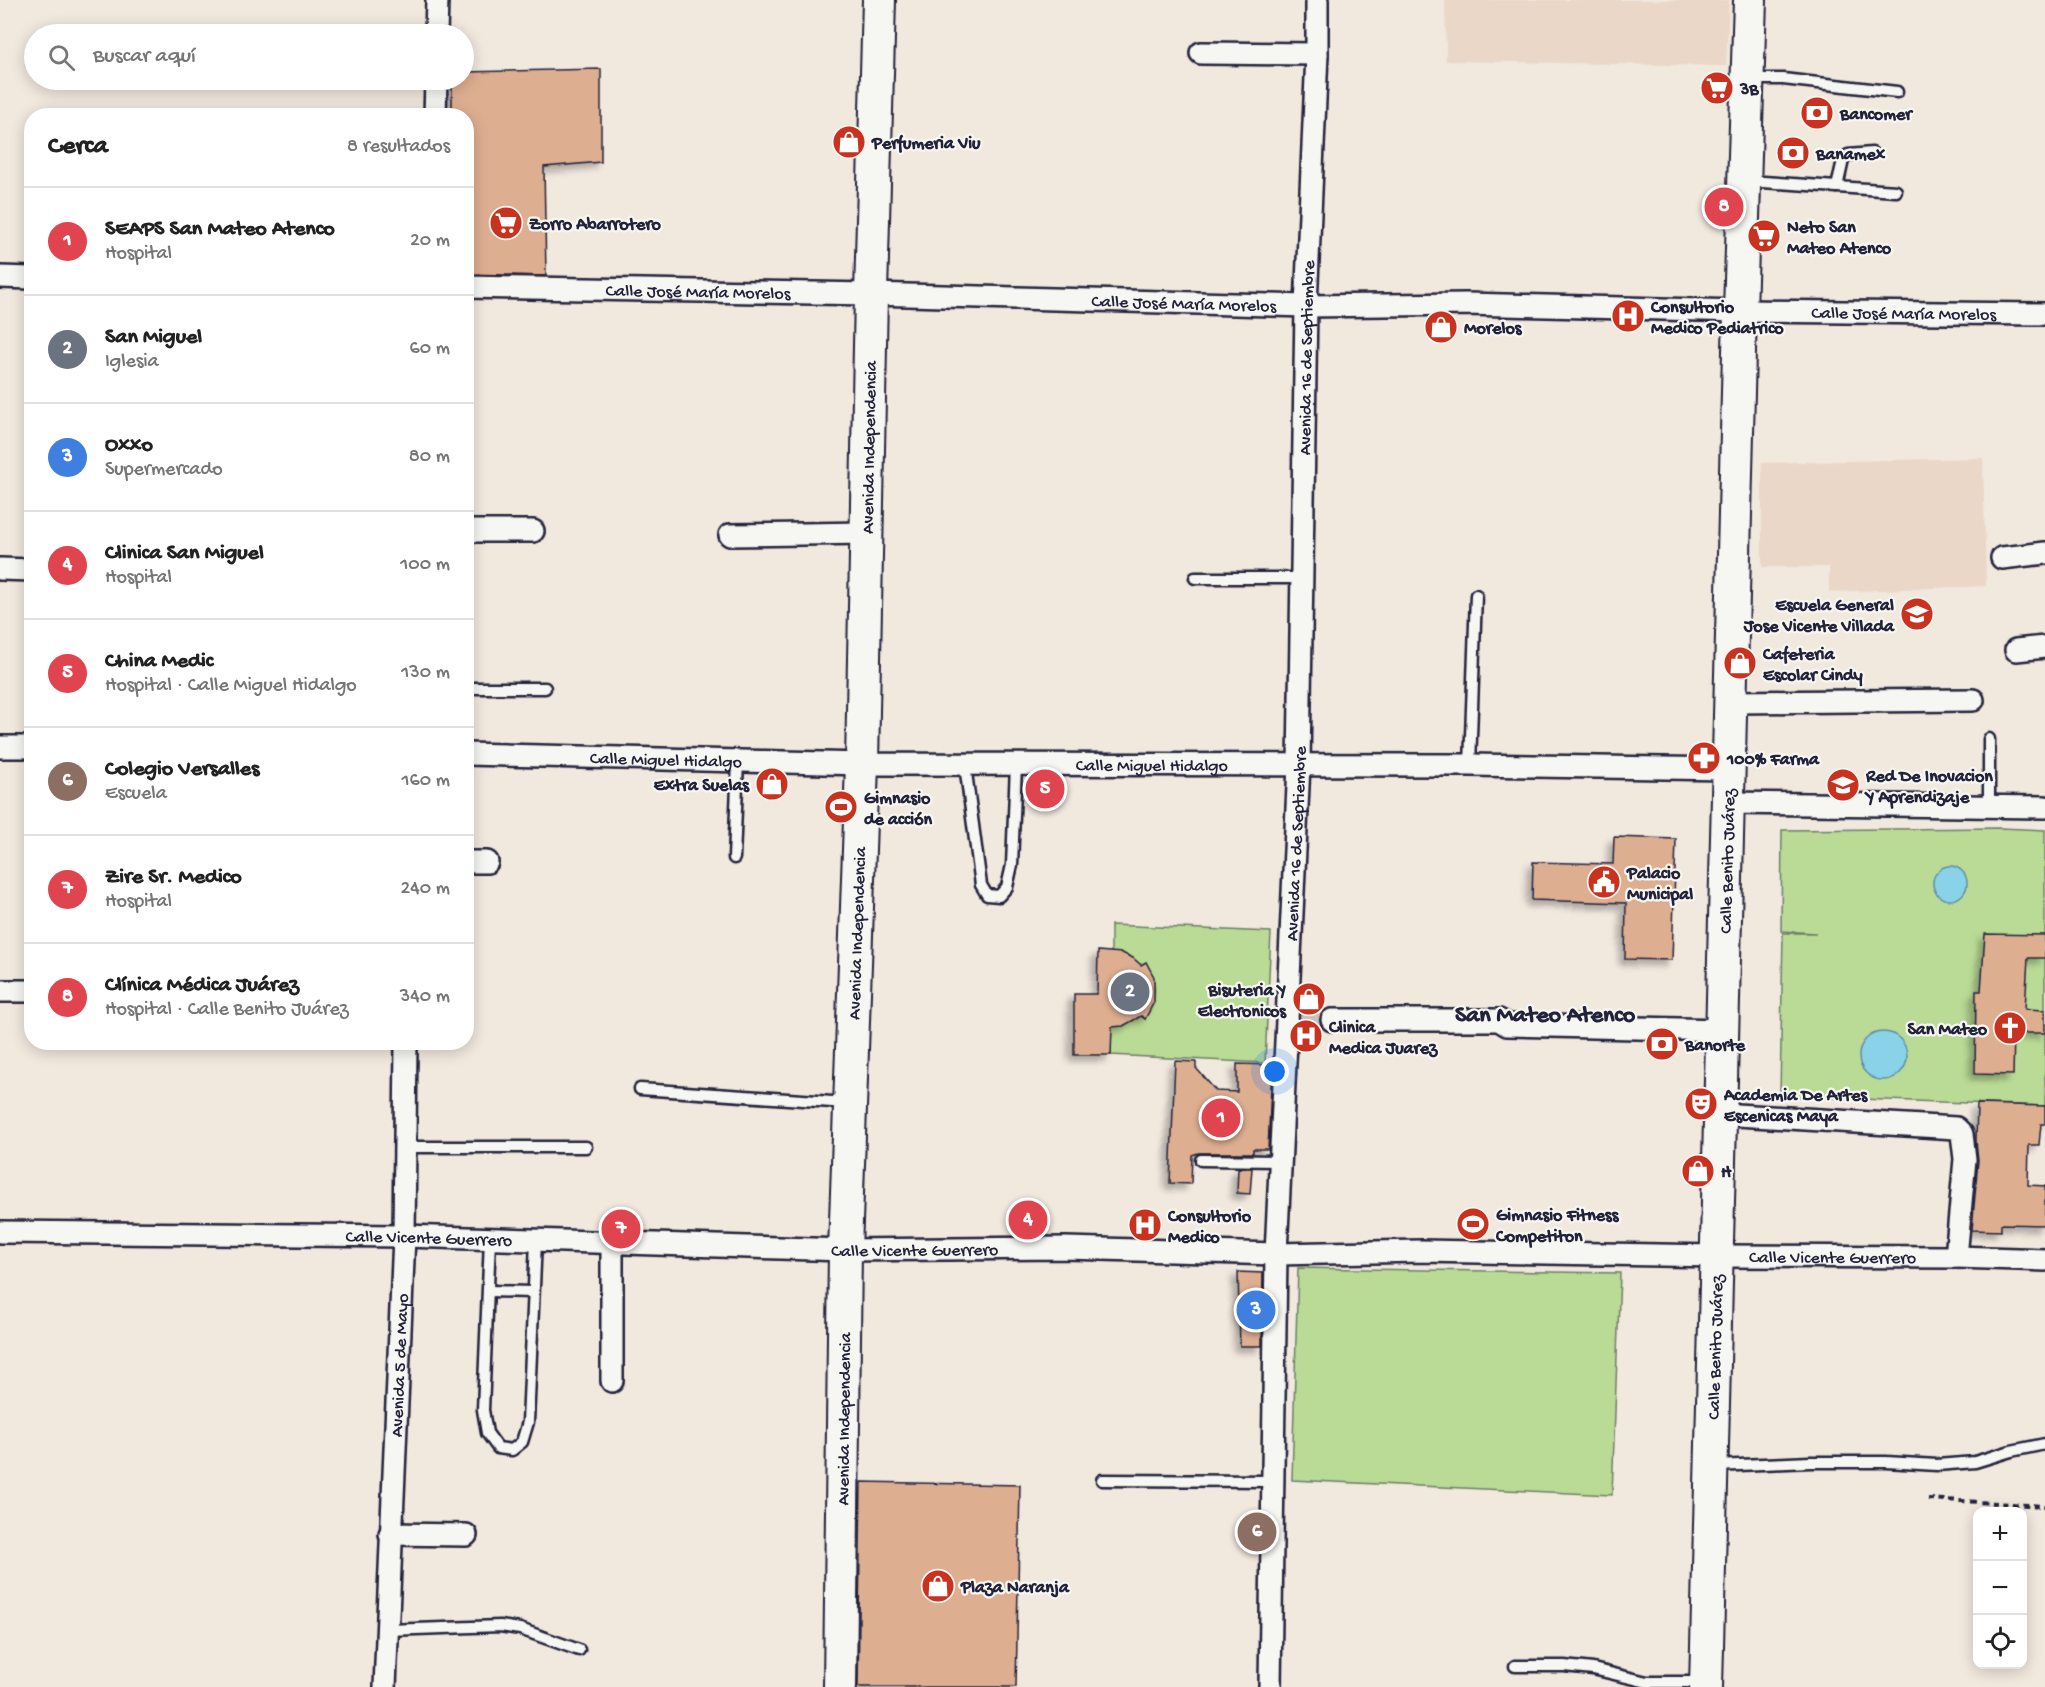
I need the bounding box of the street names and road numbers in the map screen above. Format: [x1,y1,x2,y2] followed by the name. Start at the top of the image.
[1296,259,1321,455] street label: Avenida 16 de Septiembre
[605,281,792,306] street label: Calle José María Morelos
[1091,292,1278,318] street label: Calle José María Morelos
[1811,304,1998,327] street label: Calle José María Morelos
[858,360,883,534] street label: Avenida Independencia
[1283,745,1312,941] street label: Avenida 16 de Septiembre
[590,749,742,774] street label: Calle Miguel Hidalgo
[1076,756,1228,778] street label: Calle Miguel Hidalgo
[1717,788,1741,934] street label: Calle Benito Juárez
[845,845,872,1020] street label: Avenida Independencia
[345,1227,513,1252] street label: Calle Vicente Guerrero
[831,1241,998,1263] street label: Calle Vicente Guerrero
[1749,1248,1916,1270] street label: Calle Vicente Guerrero
[1705,1273,1729,1420] street label: Calle Benito Juárez
[388,1293,415,1438] street label: Avenida 5 de Mayo
[834,1331,857,1506] street label: Avenida Independencia

